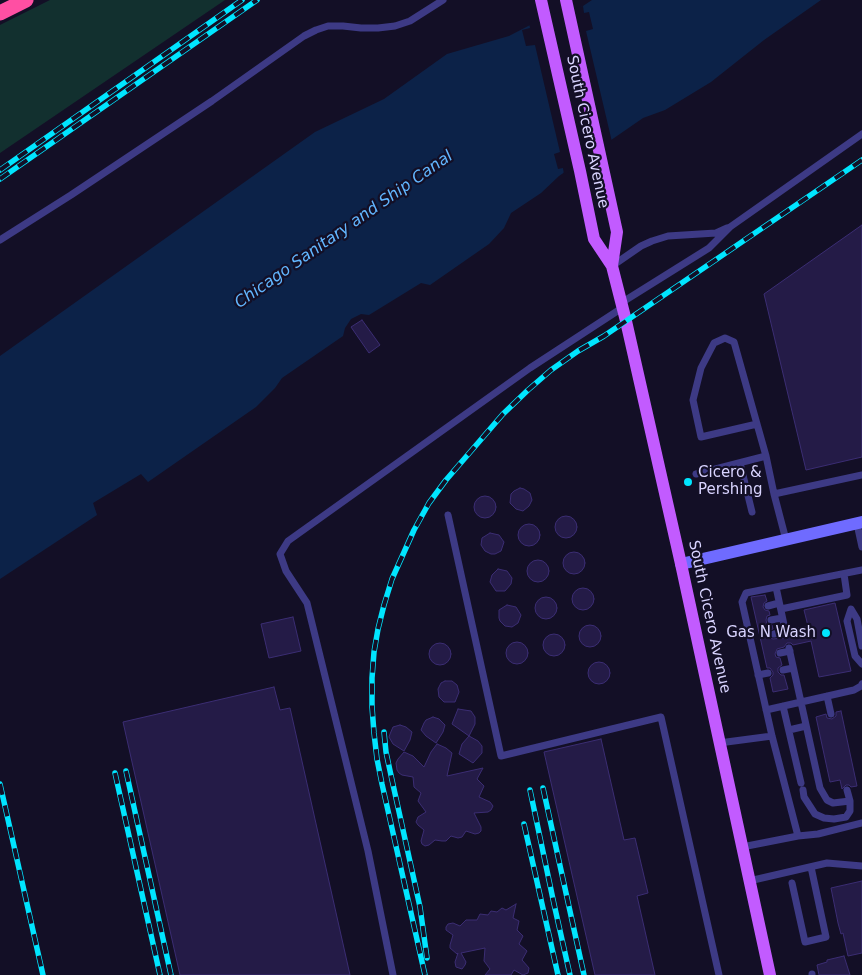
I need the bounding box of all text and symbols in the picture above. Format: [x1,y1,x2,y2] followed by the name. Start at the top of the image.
[562,54,612,210] street label: South Cicero Avenue
[231,147,457,313] water label: Chicago Sanitary and Ship Canal
[698,464,762,499] place label: Cicero & Pershing
[682,476,694,488] marker: Cicero & Pershing
[684,539,734,695] street label: South Cicero Avenue
[726,624,816,642] place label: Gas N Wash
[820,627,832,639] marker: Gas N Wash

